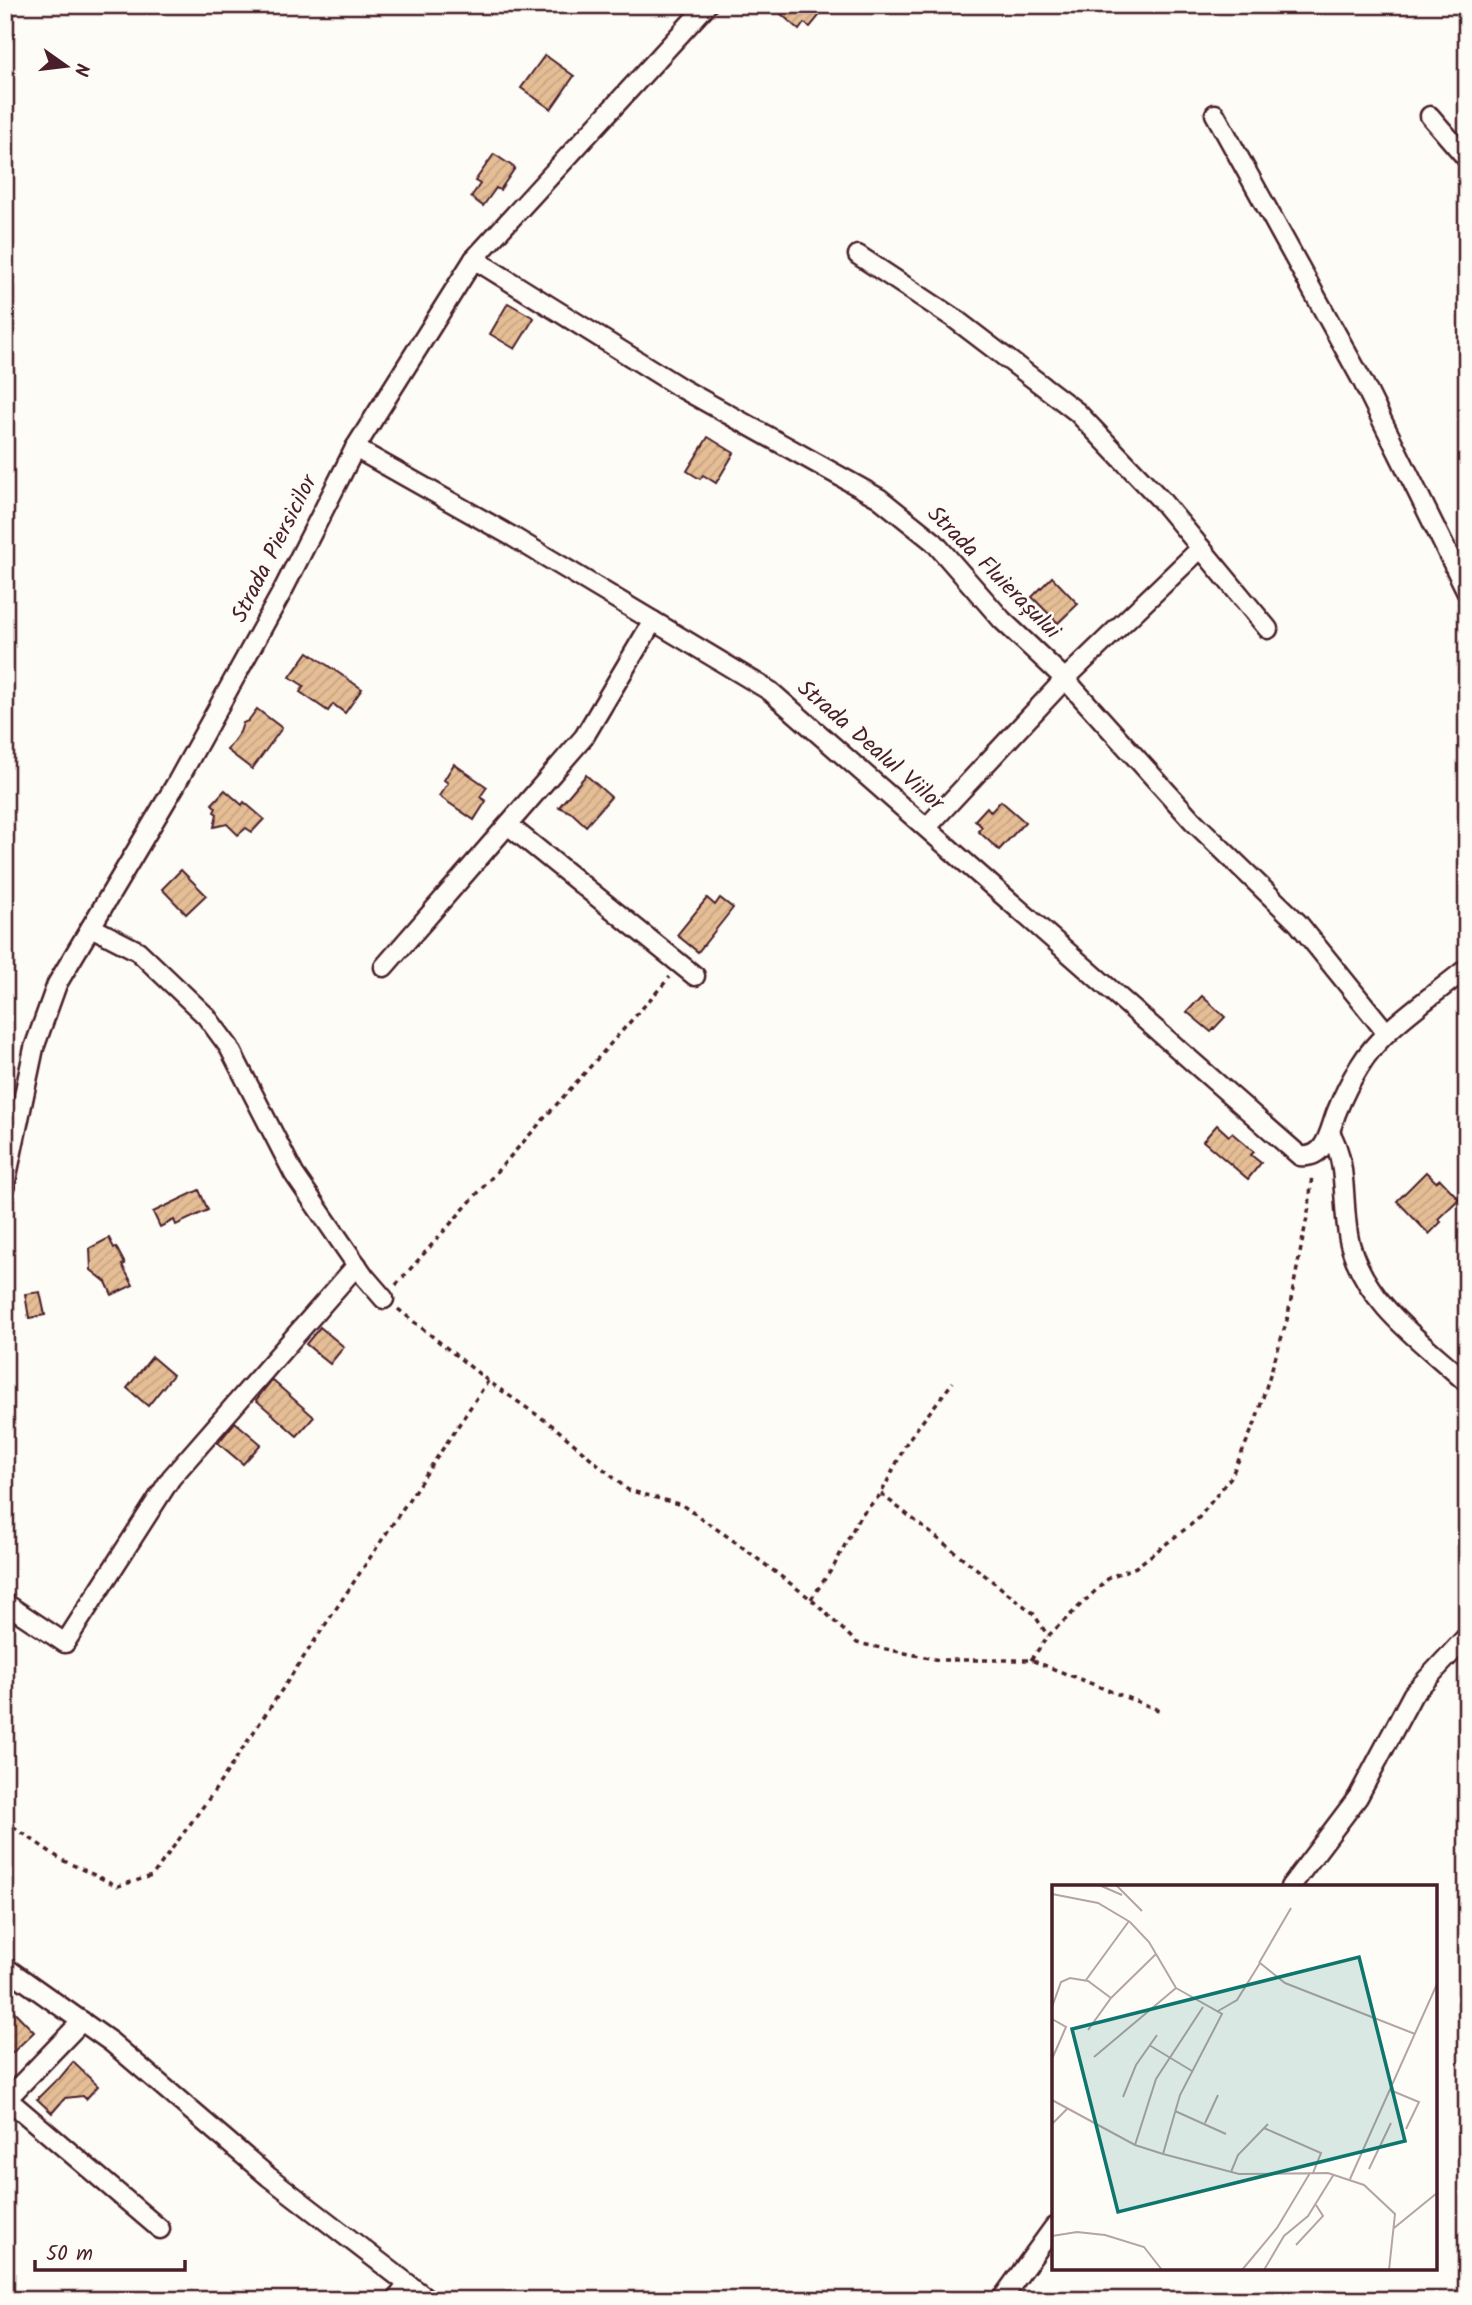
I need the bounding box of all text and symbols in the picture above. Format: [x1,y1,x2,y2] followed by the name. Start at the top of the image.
[32,32,102,102] north arrow
[65,60,97,79] text: N
[222,468,328,629] street label: Strada Piersicilor
[918,498,1069,649] street label: Strada Fluierașului
[788,672,953,821] street label: Strada Dealul Viilor
[1052,1885,1437,2270] inset map
[35,2228,186,2272] scale bar
[46,2238,93,2271] text: 50 m

